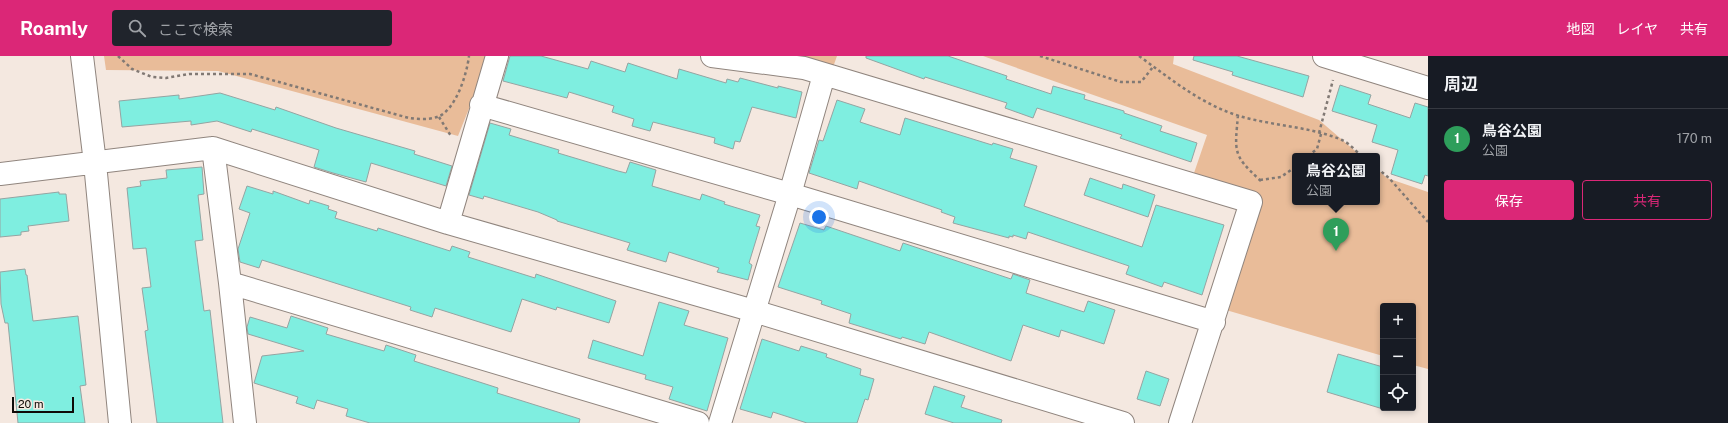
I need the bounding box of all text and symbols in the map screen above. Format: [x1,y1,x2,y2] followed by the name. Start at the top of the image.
[112,10,392,46] search box
[20,17,88,39] text: Roamly
[126,17,148,39] icon: search
[158,21,233,38] text: ここで検索
[1566,21,1594,37] text: 地図
[1616,21,1658,37] text: レイヤ
[1680,21,1708,37] text: 共有
[1444,74,1478,94] text: 周辺
[1482,122,1542,139] text: 鳥谷公園
[1454,131,1460,146] text: 1
[1677,131,1712,146] text: 170 m
[1482,143,1508,158] text: 公園
[1292,153,1380,205] popup
[1306,162,1366,179] text: 鳥谷公園
[1444,180,1574,220] button: 保存
[1582,180,1712,220] button: 共有
[1306,183,1332,198] text: 公園
[809,207,829,227] your location
[1323,218,1349,251] pin: 1
[1380,303,1416,411] map controls
[1380,303,1416,339] button: +
[1380,339,1416,375] button: −
[1380,375,1416,411] button: locate
[12,395,74,414] scale bar
[18,398,43,410] text: 20 m

